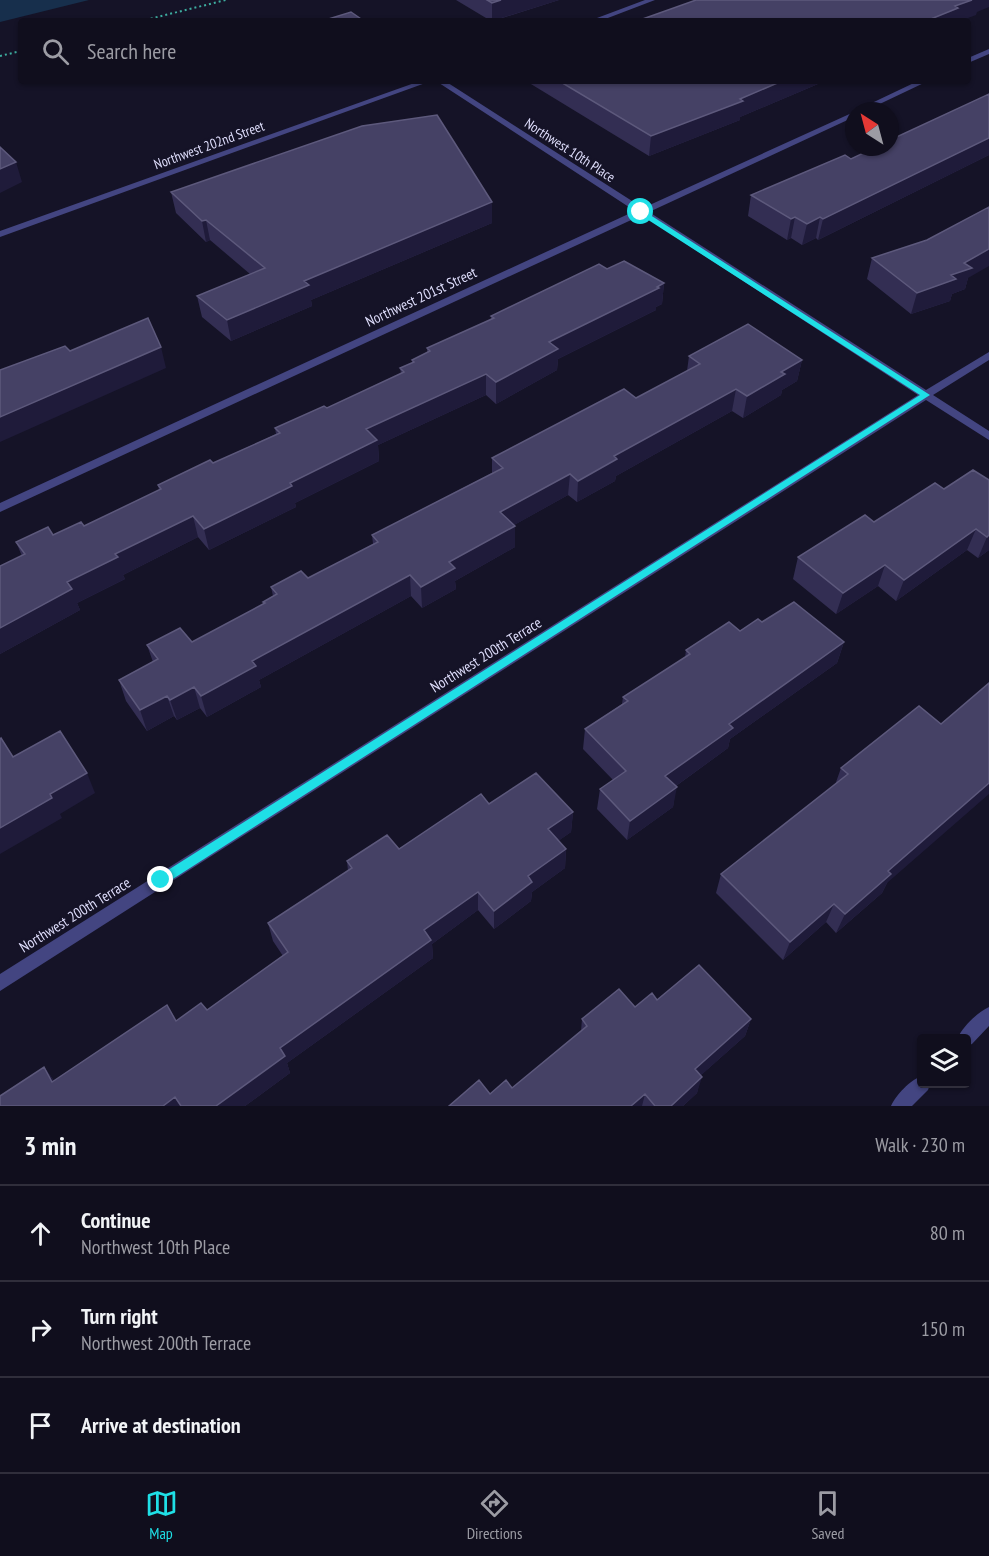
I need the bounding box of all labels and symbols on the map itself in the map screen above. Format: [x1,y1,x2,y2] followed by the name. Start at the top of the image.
[845,102,899,156] north arrow
[521,114,619,186] street label: Northwest 10th Place
[151,117,267,173] street label: Northwest 202nd Street
[627,198,653,224] route start
[362,262,480,331] street label: Northwest 201st Street
[427,613,545,696] street label: Northwest 200th Terrace
[147,866,173,892] route end
[16,873,134,956] street label: Northwest 200th Terrace

